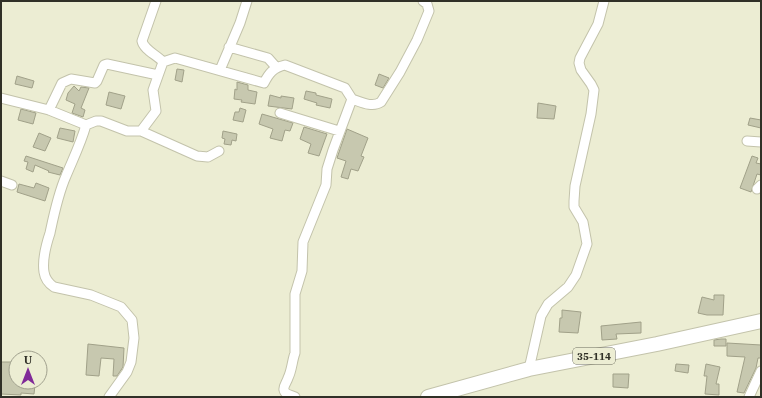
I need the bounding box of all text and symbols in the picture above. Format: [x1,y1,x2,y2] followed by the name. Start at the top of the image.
[573,348,615,364] road number: 35-114
[8,350,48,390] north arrow
[24,353,33,367] text: U

